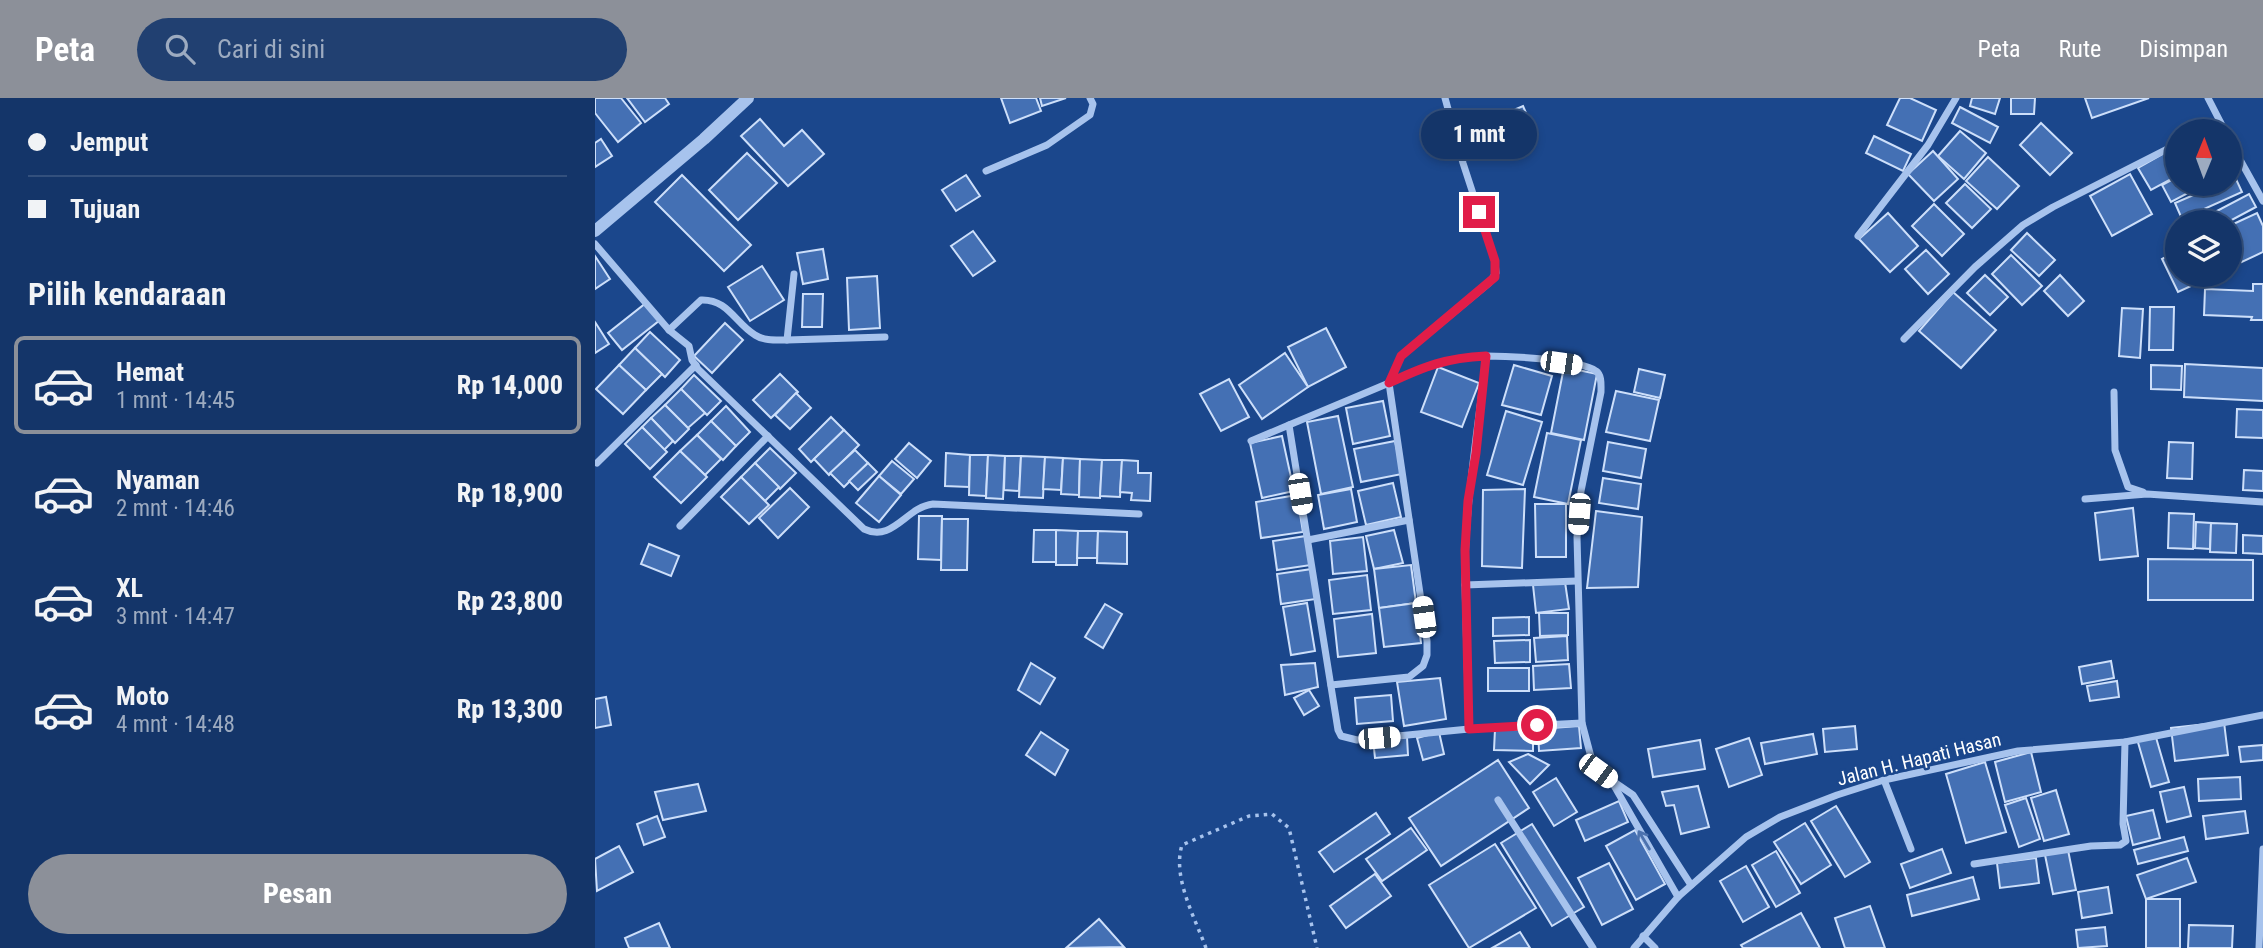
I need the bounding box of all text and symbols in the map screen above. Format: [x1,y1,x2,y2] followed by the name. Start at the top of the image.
[137,18,627,81] search box
[35,30,95,69] text: Peta
[161,30,199,68] icon: search
[217,34,325,64] text: Cari di sini
[1978,35,2021,63] text: Peta
[2059,35,2101,63] text: Rute
[2139,35,2228,63] text: Disimpan
[1421,110,1537,159] callout: 1 mnt
[2165,119,2242,196] north arrow
[2165,119,2242,287] map controls
[1453,121,1505,148] text: 1 mnt
[70,127,148,157] text: Jemput
[70,194,140,224] text: Tujuan
[1463,196,1495,228] route end
[2165,210,2242,287] button: layers
[28,275,227,313] text: Pilih kendaraan
[1539,350,1584,376] car
[32,354,95,417] icon: car
[116,357,184,387] text: Hemat
[457,370,563,400] text: Rp 14,000
[116,387,235,414] text: 1 mnt · 14:45
[32,462,95,525] icon: car
[116,465,200,495] text: Nyaman
[1287,472,1314,516] car
[457,478,563,508] text: Rp 18,900
[1568,492,1591,536] car
[116,495,235,522] text: 2 mnt · 14:46
[32,570,95,633] icon: car
[116,573,143,603] text: XL
[457,586,563,616] text: Rp 23,800
[1411,595,1438,639] car
[116,603,235,630] text: 3 mnt · 14:47
[32,678,95,741] icon: car
[116,681,169,711] text: Moto
[457,694,563,724] text: Rp 13,300
[1521,709,1553,741] route start
[116,711,235,738] text: 4 mnt · 14:48
[1358,726,1401,750] car
[1835,728,2003,790] street label: Jalan H. Hapati Hasan
[1575,750,1622,792] car
[1637,830,1651,850] one-way arrow
[28,854,567,934] button: Pesan

